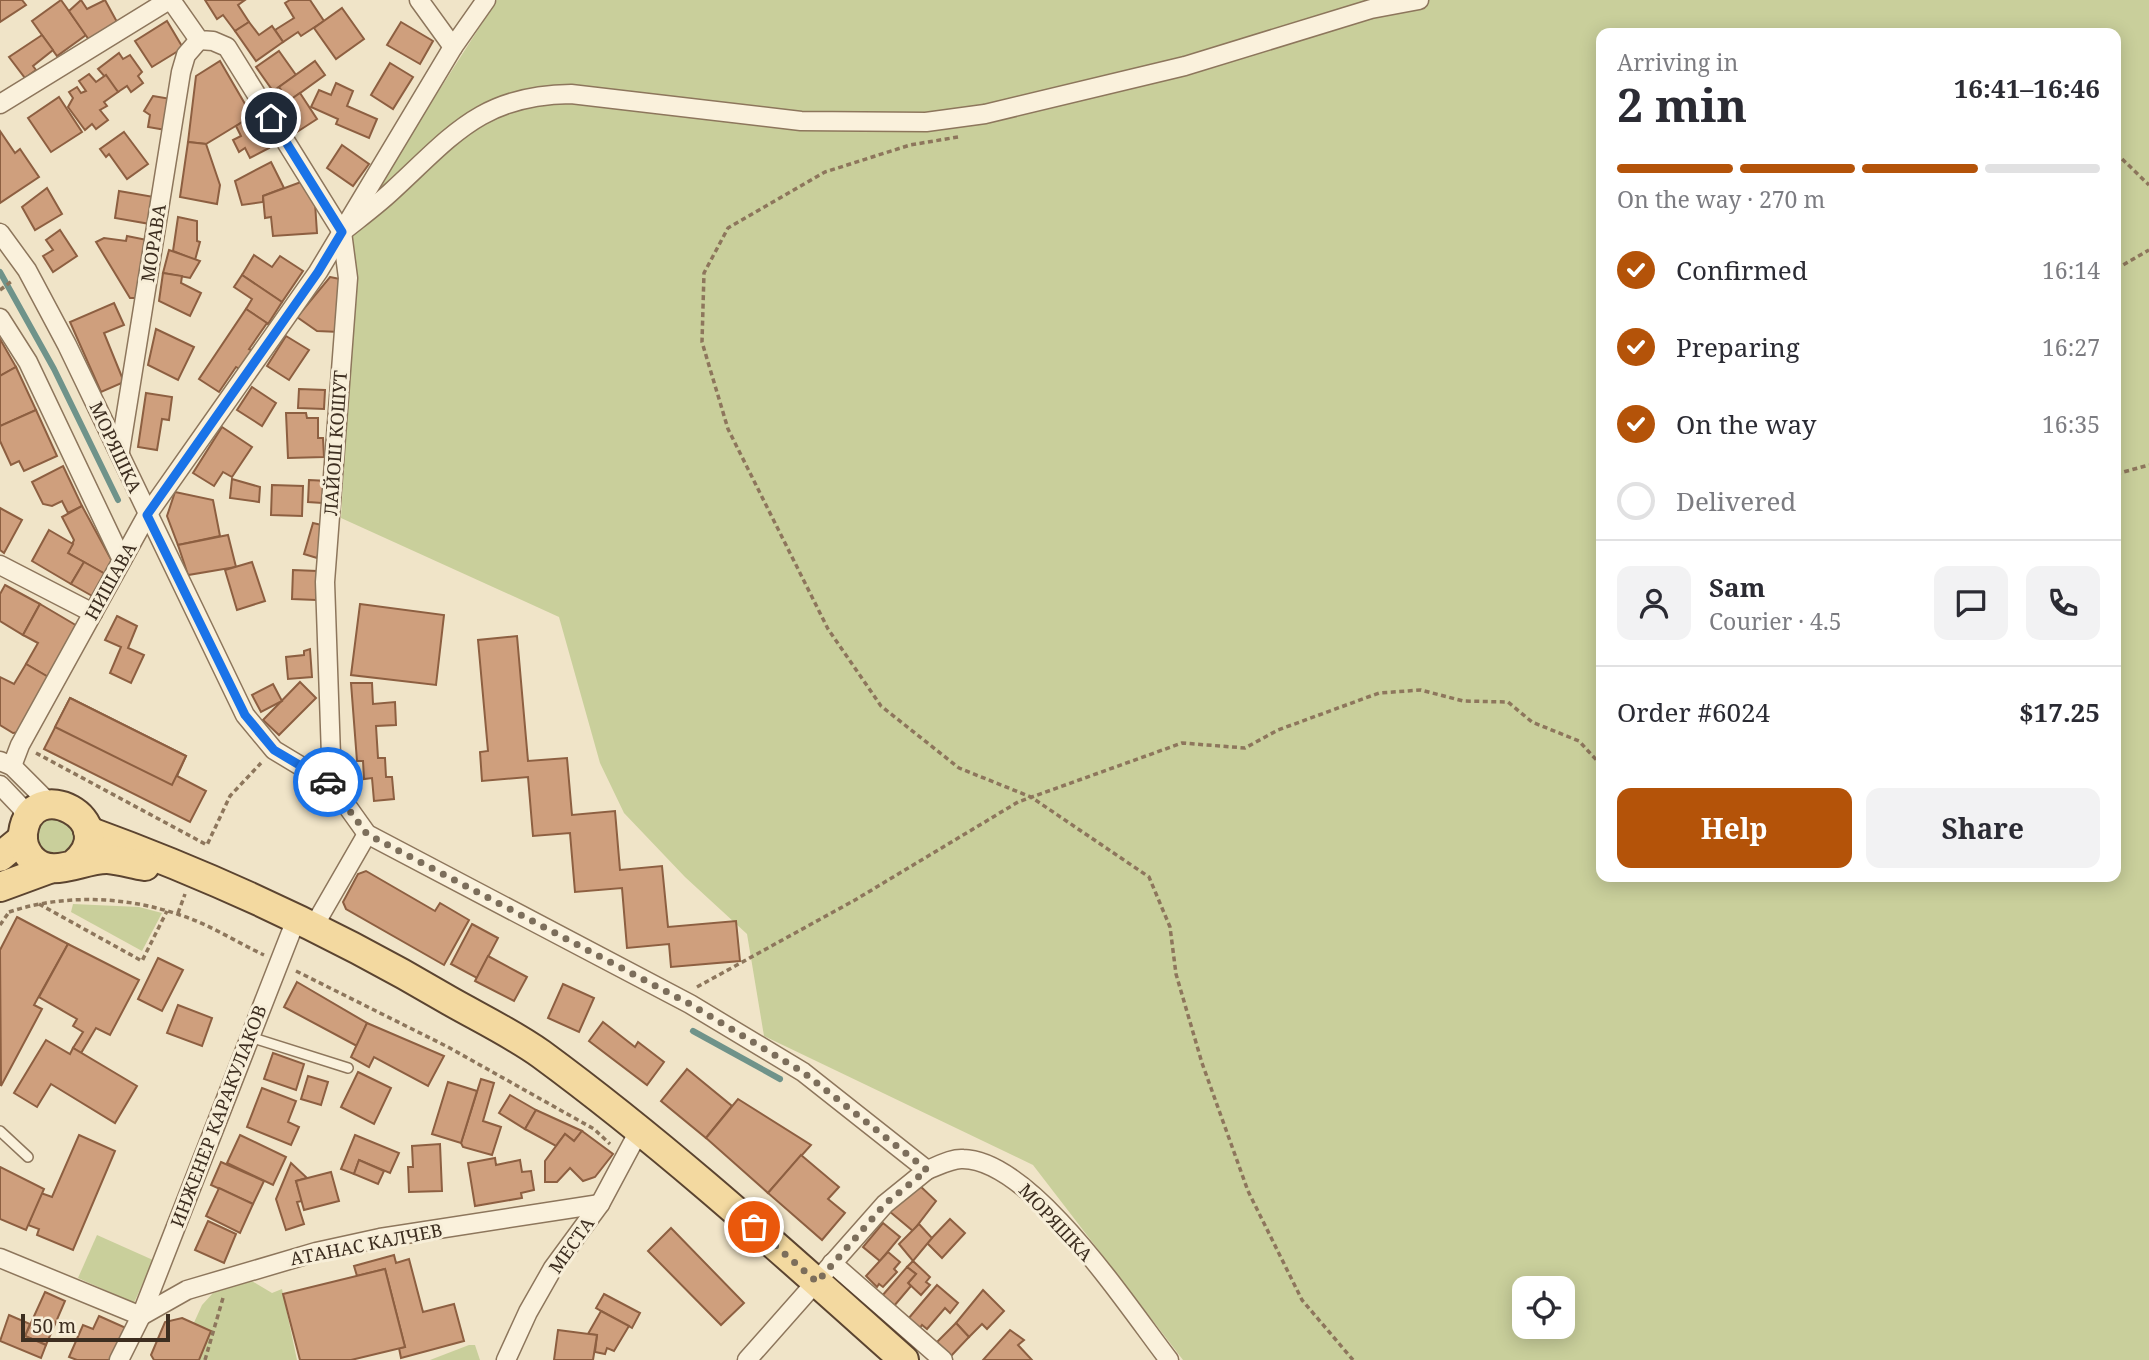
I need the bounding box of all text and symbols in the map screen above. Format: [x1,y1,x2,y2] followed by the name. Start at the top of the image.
[1617,46,1738,78] text: Arriving in
[1954,70,2100,106] text: 16:41–16:46
[1617,73,1747,135] text: 2 min
[241,88,301,148] pin
[252,99,290,137] icon: home
[1617,183,1825,215] text: On the way · 270 m
[135,202,171,284] street label: МОРАВА
[1617,251,1655,289] icon: check
[1676,252,1808,288] text: Confirmed
[2042,254,2100,286] text: 16:14
[1617,328,1655,366] icon: check
[1676,329,1800,365] text: Preparing
[2042,331,2100,363] text: 16:27
[318,369,352,517] street label: ЛАЙОШ КОШУТ
[84,398,148,497] street label: МОРЯШКА
[1617,405,1655,443] icon: check
[1676,406,1816,442] text: On the way
[2042,408,2100,440] text: 16:35
[1676,483,1796,519] text: Delivered
[79,538,141,624] street label: НИШАВА
[1617,566,1691,640] button: person
[1934,566,2008,640] button: chat
[2026,566,2100,640] button: phone
[1709,569,1765,605] text: Sam
[1709,605,1842,637] text: Courier · 4.5
[1617,694,1770,730] text: Order #6024
[2019,694,2100,730] text: $17.25
[293,747,363,817] courier
[309,763,347,801] icon: car
[1617,788,1852,868] button: Help
[1866,788,2100,868] button: Share
[164,1001,272,1231] street label: ИНЖЕНЕР КАРАКУЛАКОВ
[1014,1178,1098,1266] street label: МОРЯШКА
[724,1197,784,1257] pin
[735,1208,773,1246] icon: bag
[543,1212,599,1278] street label: МЕСТА
[288,1217,444,1271] street label: АТАНАС КАЛЧЕВ
[1512,1276,1575,1339] map controls
[1512,1276,1575,1339] button: locate
[21,1311,170,1343] scale bar
[32,1313,76,1339] text: 50 m

